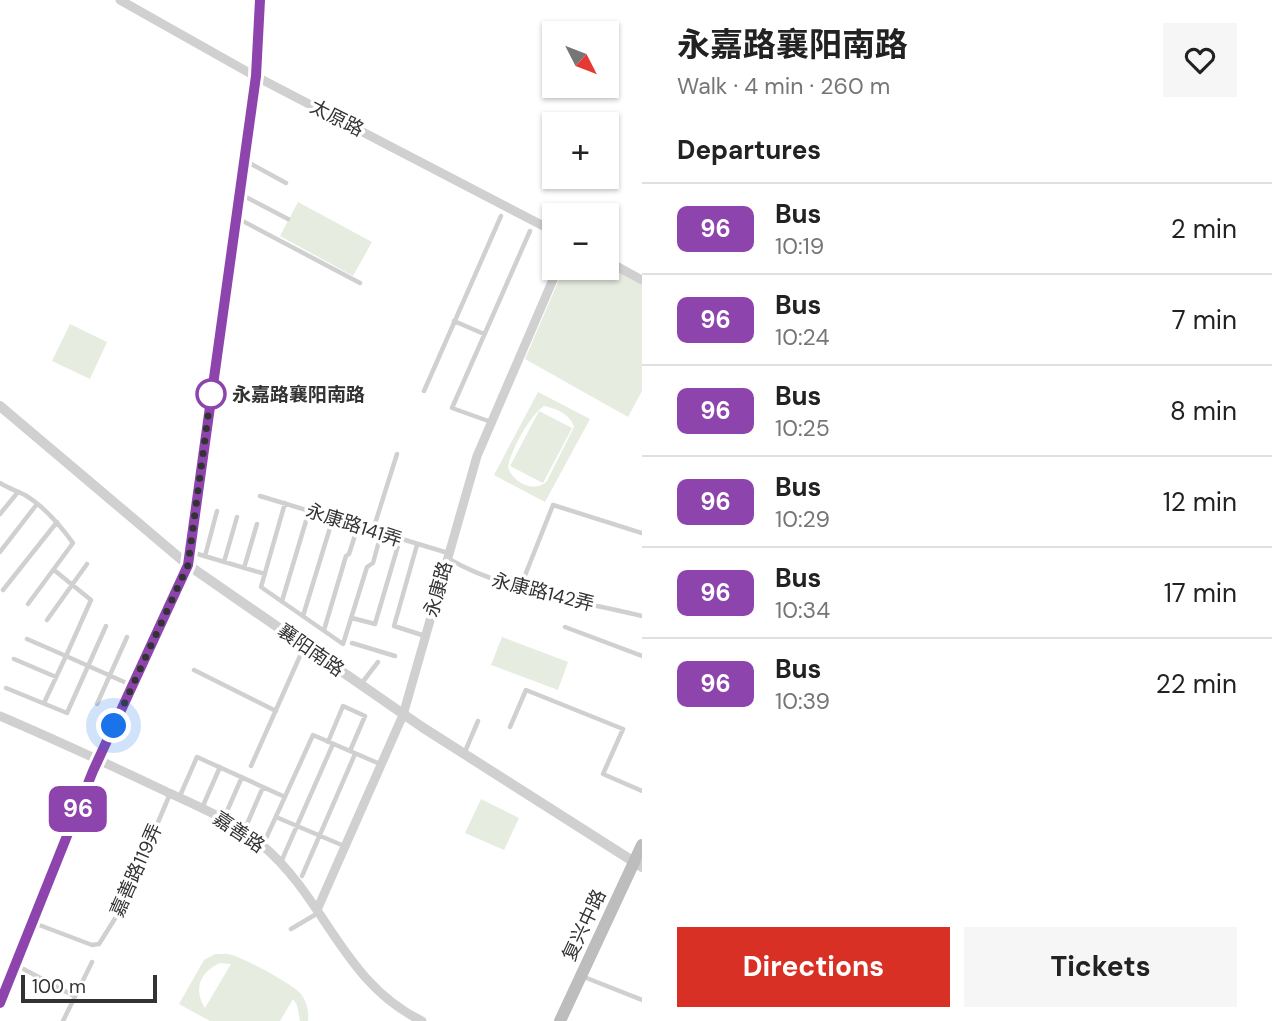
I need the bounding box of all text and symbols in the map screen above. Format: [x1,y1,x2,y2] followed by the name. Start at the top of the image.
[542,21,620,98] north arrow
[542,21,619,280] map controls
[677,23,908,66] text: 永嘉路襄阳南路
[1163,23,1237,97] button: heart
[677,71,890,101] text: Walk · 4 min · 260 m
[306,94,368,142] street label: 太原路
[542,112,619,189] button: +
[677,133,821,167] text: Departures
[775,197,821,231] text: Bus
[542,203,619,280] button: −
[1171,212,1237,246] text: 2 min
[700,213,731,244] text: 96
[775,231,824,261] text: 10:19
[775,288,821,322] text: Bus
[1172,303,1237,337] text: 7 min
[700,304,731,335] text: 96
[775,322,829,352] text: 10:24
[196,379,226,409] marker: 永嘉路襄阳南路
[775,379,821,413] text: Bus
[232,382,365,407] place label: 永嘉路襄阳南路
[1170,394,1237,428] text: 8 min
[700,395,731,426] text: 96
[775,413,830,443] text: 10:25
[775,470,821,504] text: Bus
[1163,485,1237,519] text: 12 min
[700,486,731,517] text: 96
[303,498,405,552] street label: 永康路141弄
[775,504,830,534] text: 10:29
[418,558,458,620] street label: 永康路
[775,561,821,595] text: Bus
[489,567,597,617] street label: 永康路142弄
[1164,576,1237,610] text: 17 min
[700,577,731,608] text: 96
[775,595,830,625] text: 10:34
[273,618,349,682] street label: 襄阳南路
[775,652,821,686] text: Bus
[1156,667,1237,701] text: 22 min
[700,668,731,699] text: 96
[775,686,830,716] text: 10:39
[96,708,131,743] your location
[46,786,110,832] line badge: 96
[63,793,93,824] text: 96
[208,806,270,858] street label: 嘉善路
[104,819,168,921] street label: 嘉善路119弄
[557,885,611,965] street label: 复兴中路
[677,927,950,1007] button: Directions
[964,927,1237,1007] button: Tickets
[21,972,158,1004] scale bar
[32,974,86,999] text: 100 m

